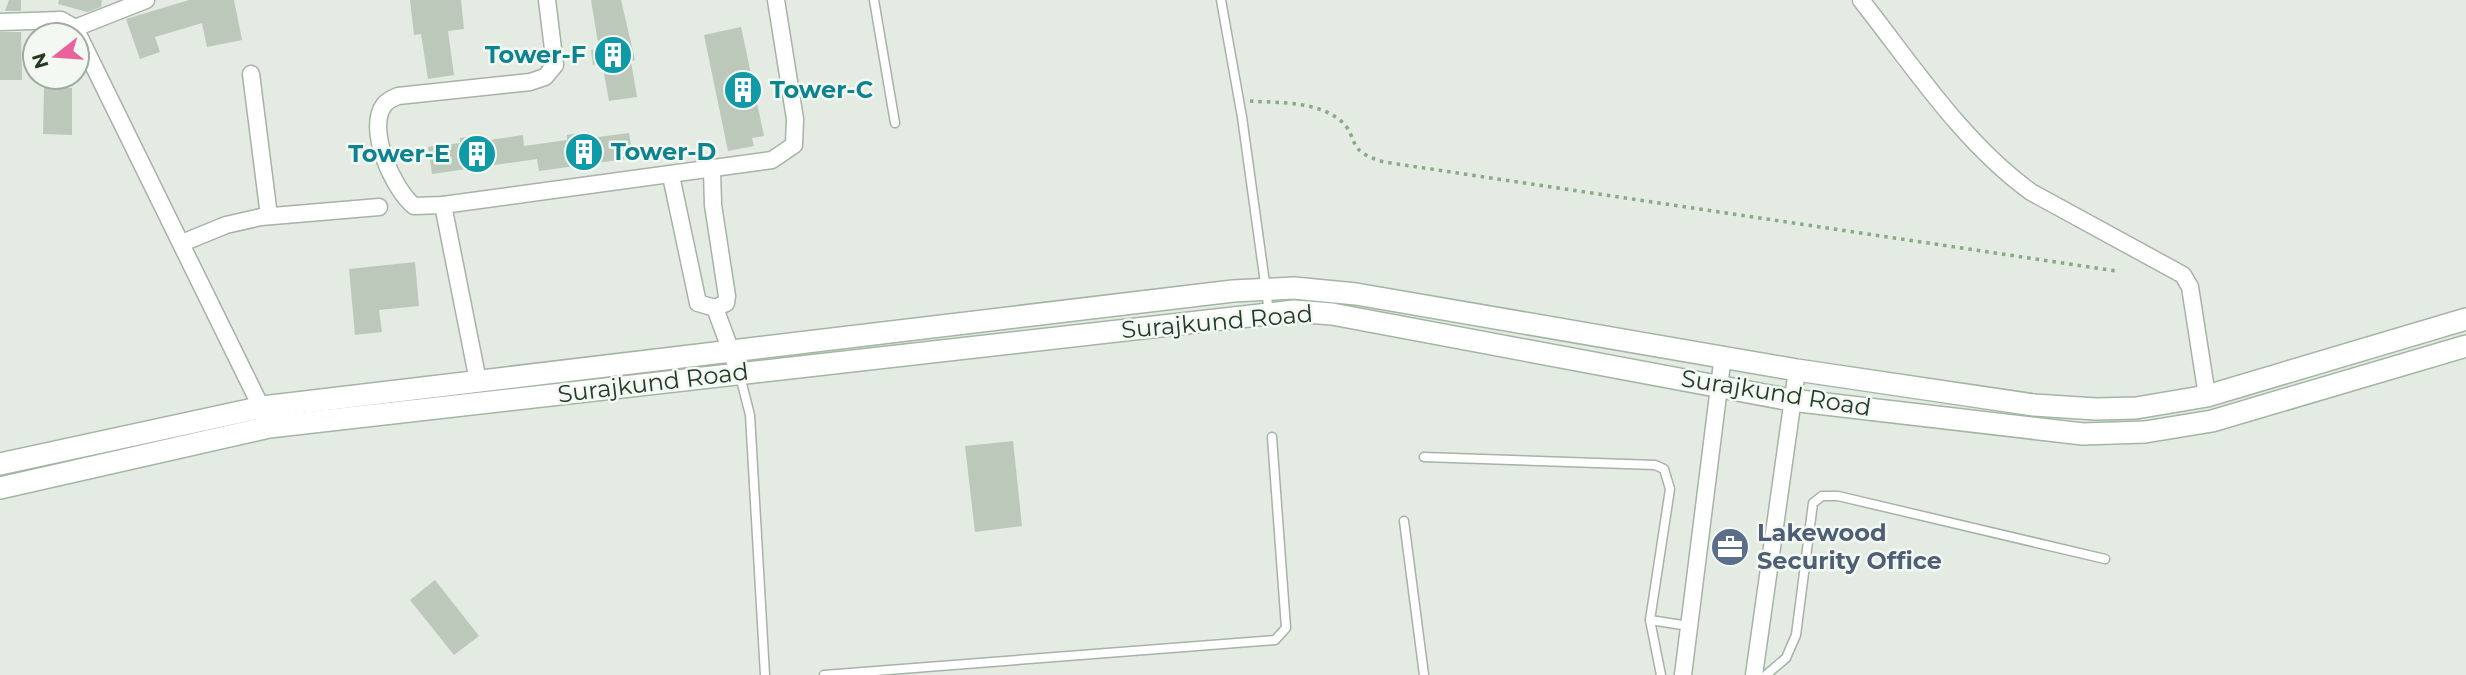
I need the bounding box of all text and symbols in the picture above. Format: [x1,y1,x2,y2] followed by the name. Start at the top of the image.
[21,21,91,91] north arrow
[592,34,634,76] building icon: Tower-F
[485,40,586,69] place label: Tower-F
[27,50,53,72] text: N
[722,69,764,111] building icon: Tower-C
[770,75,873,104] place label: Tower-C
[563,131,605,173] building icon: Tower-D
[456,133,498,175] building icon: Tower-E
[611,137,716,166] place label: Tower-D
[348,139,450,168] place label: Tower-E
[1120,299,1314,344] street label: Surajkund Road
[556,356,750,409] street label: Surajkund Road
[1679,363,1873,422] street label: Surajkund Road
[1757,518,1942,575] place label: Lakewood Security Office
[1709,526,1751,568] office icon: Lakewood Security Office

